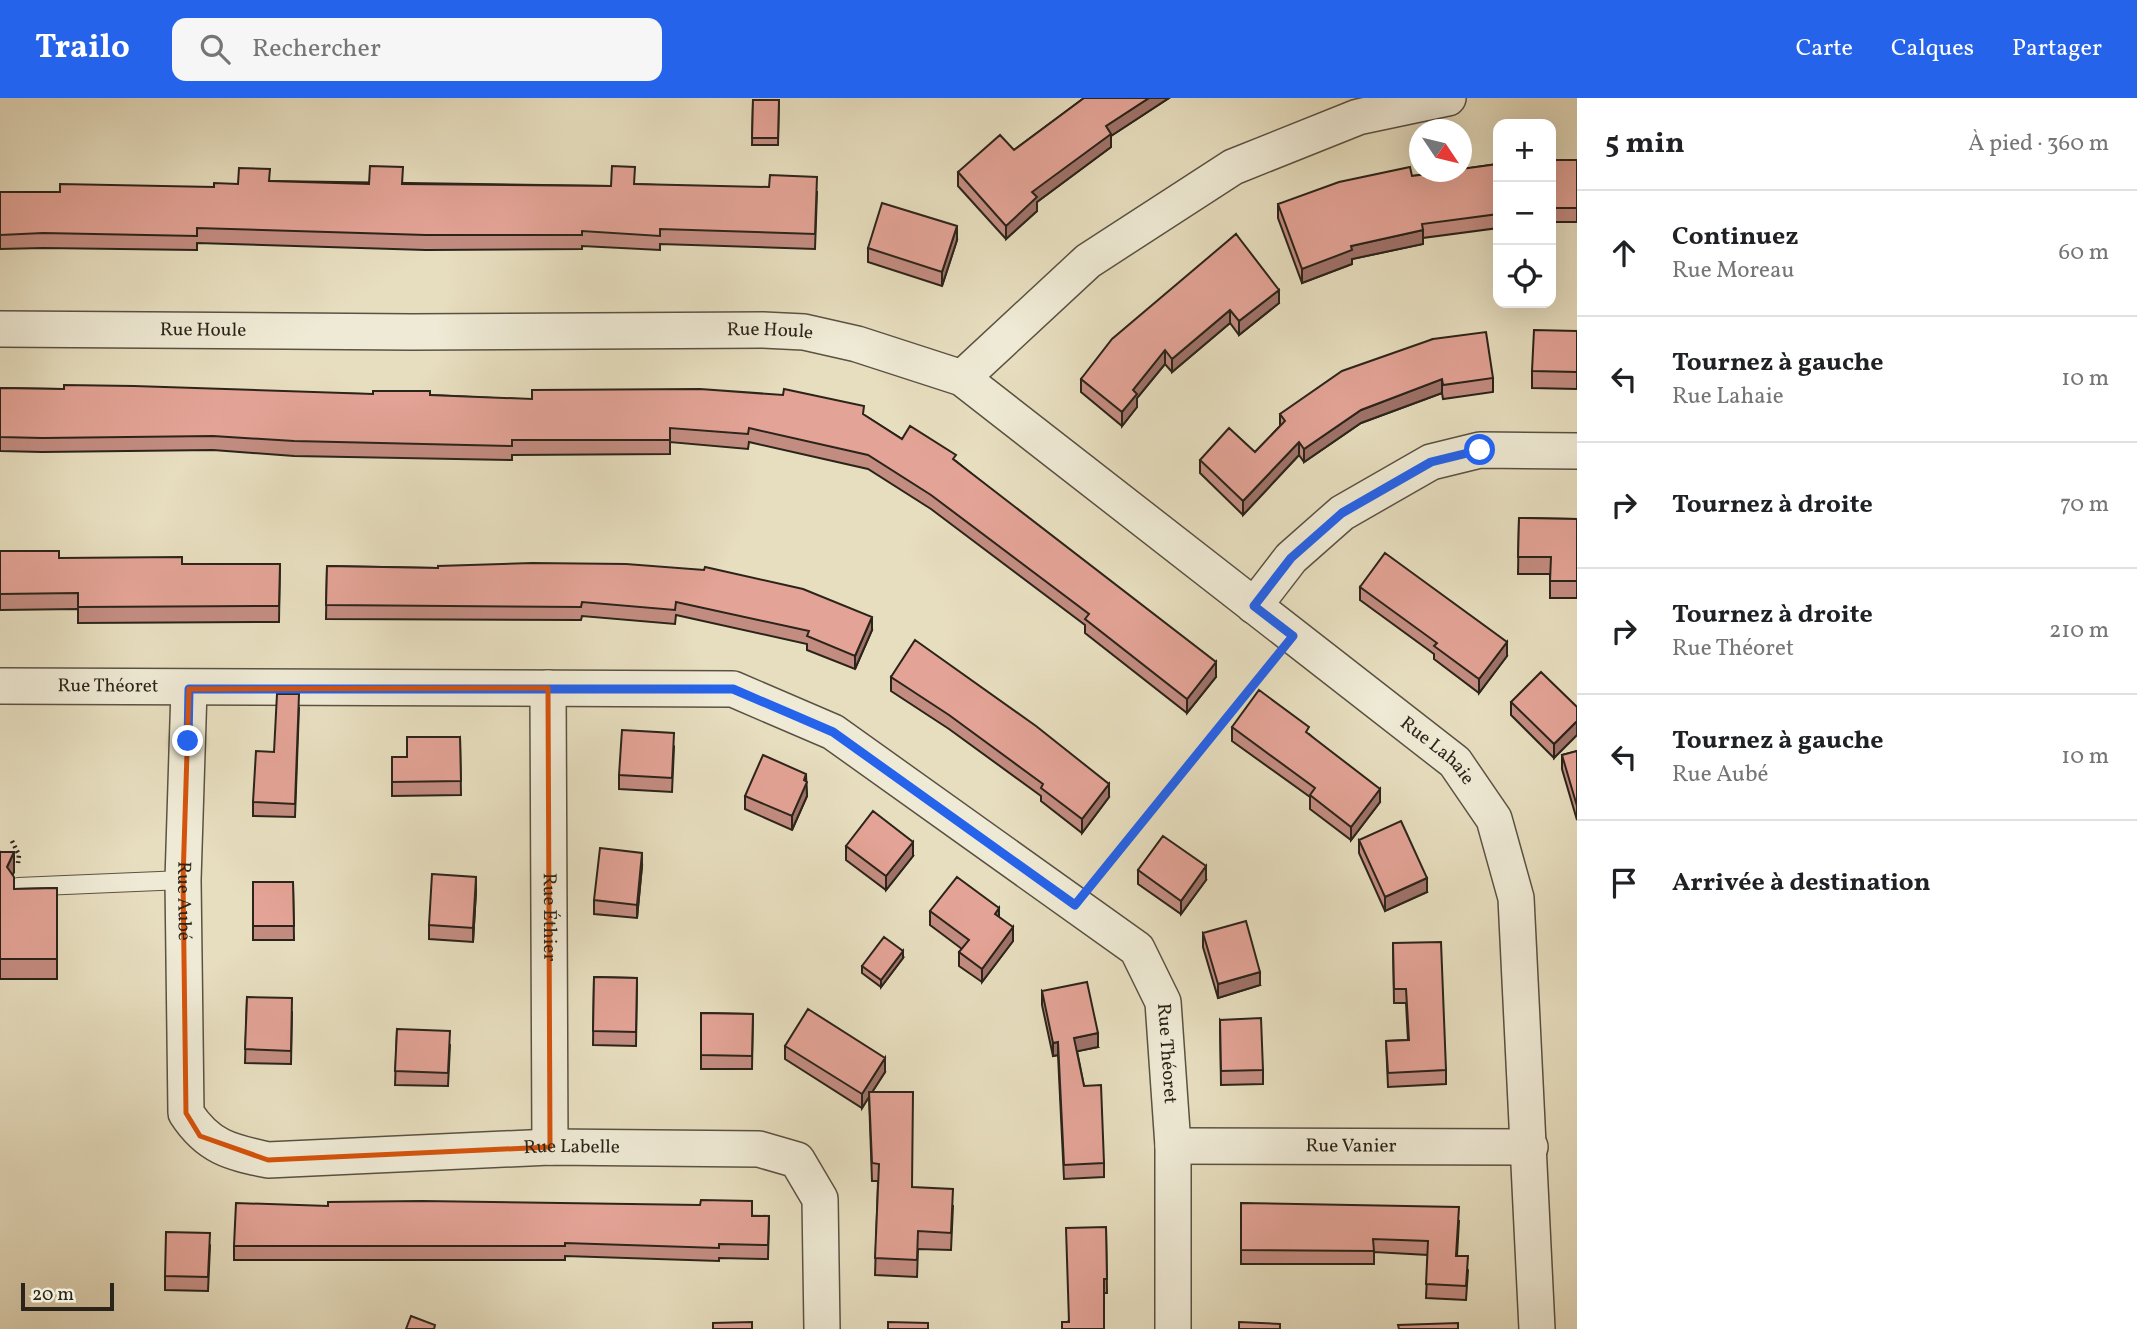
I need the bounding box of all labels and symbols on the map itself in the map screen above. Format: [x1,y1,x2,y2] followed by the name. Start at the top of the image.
[1409,119,1472,182] north arrow
[160,317,246,344] street label: Rue Houle
[727,317,816,347] street label: Rue Houle
[1464,434,1495,465] route start
[58,673,159,700] street label: Rue Théoret
[1394,711,1480,790] street label: Rue Lahaie
[172,725,203,756] route end
[170,861,197,941] street label: Rue Aubé
[536,873,562,961] street label: Rue Éthier
[1150,1002,1183,1105] street label: Rue Théoret
[1306,1133,1396,1160] street label: Rue Vanier
[523,1134,620,1161] street label: Rue Labelle
[21,1280,114,1312] scale bar

